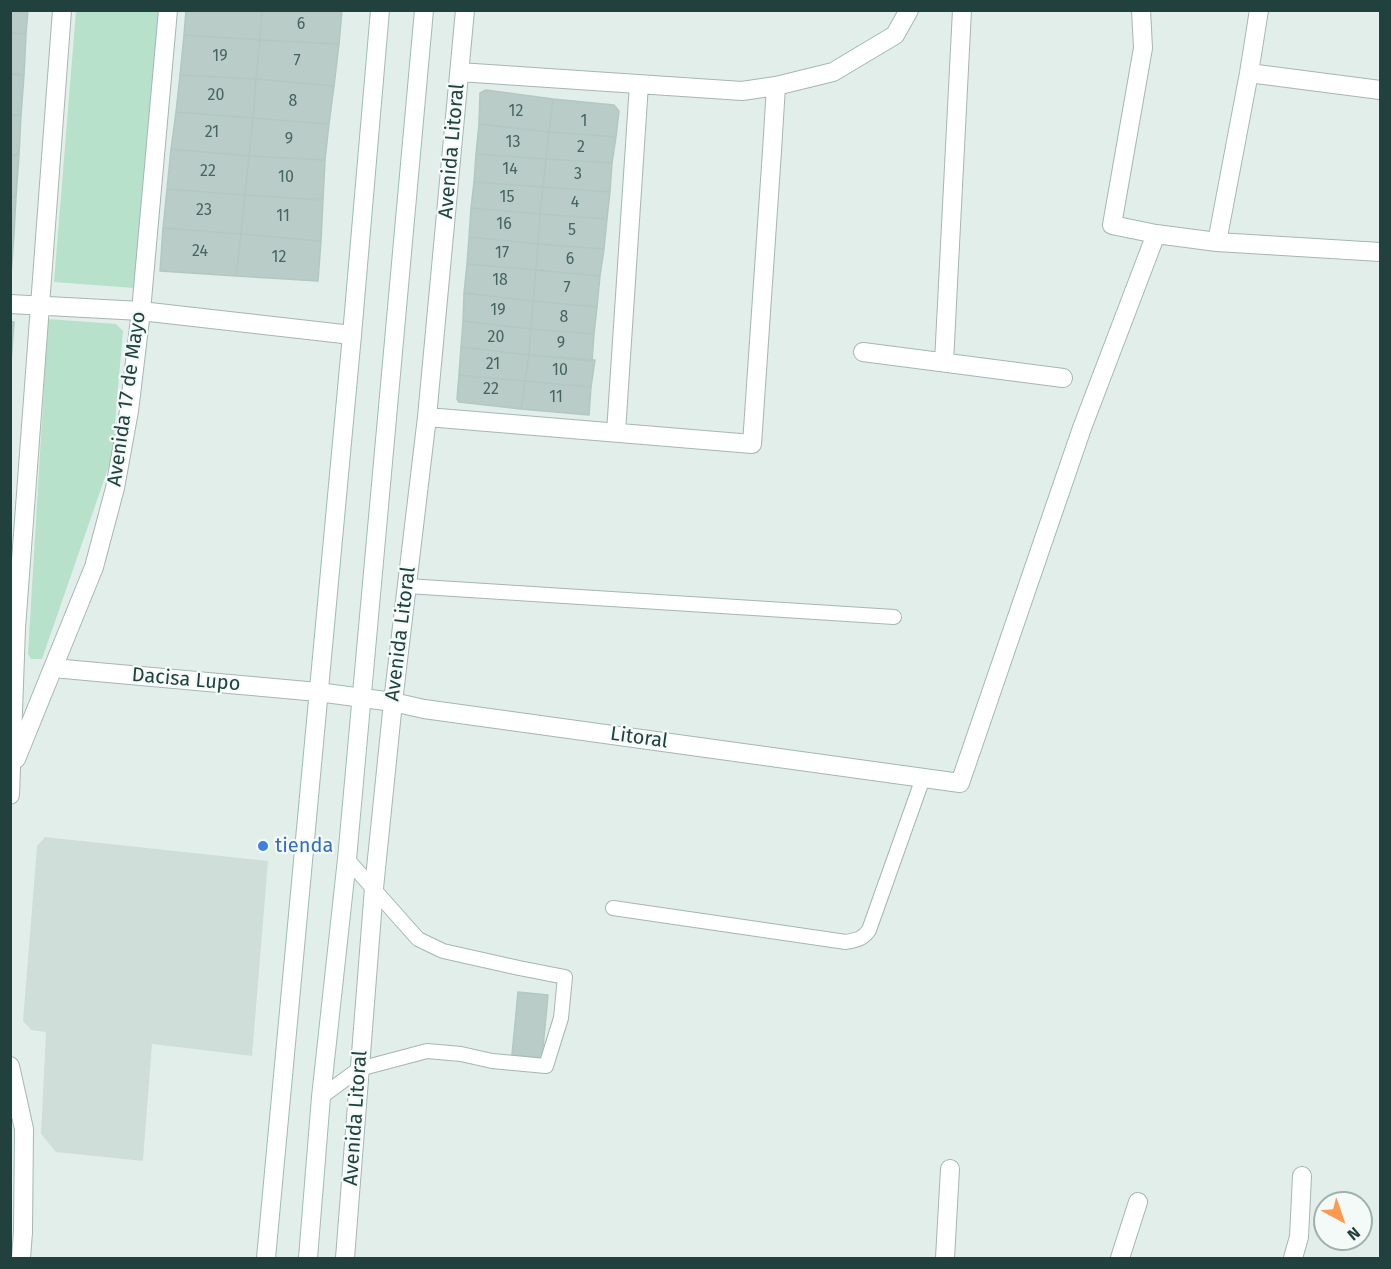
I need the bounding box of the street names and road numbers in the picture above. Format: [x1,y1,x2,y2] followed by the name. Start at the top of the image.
[434,83,470,219] street label: Avenida Litoral
[103,310,151,488] street label: Avenida 17 de Mayo
[381,565,421,703] street label: Avenida Litoral
[131,663,241,697] street label: Dacisa Lupo
[609,722,669,754] street label: Litoral
[339,1050,373,1186] street label: Avenida Litoral

